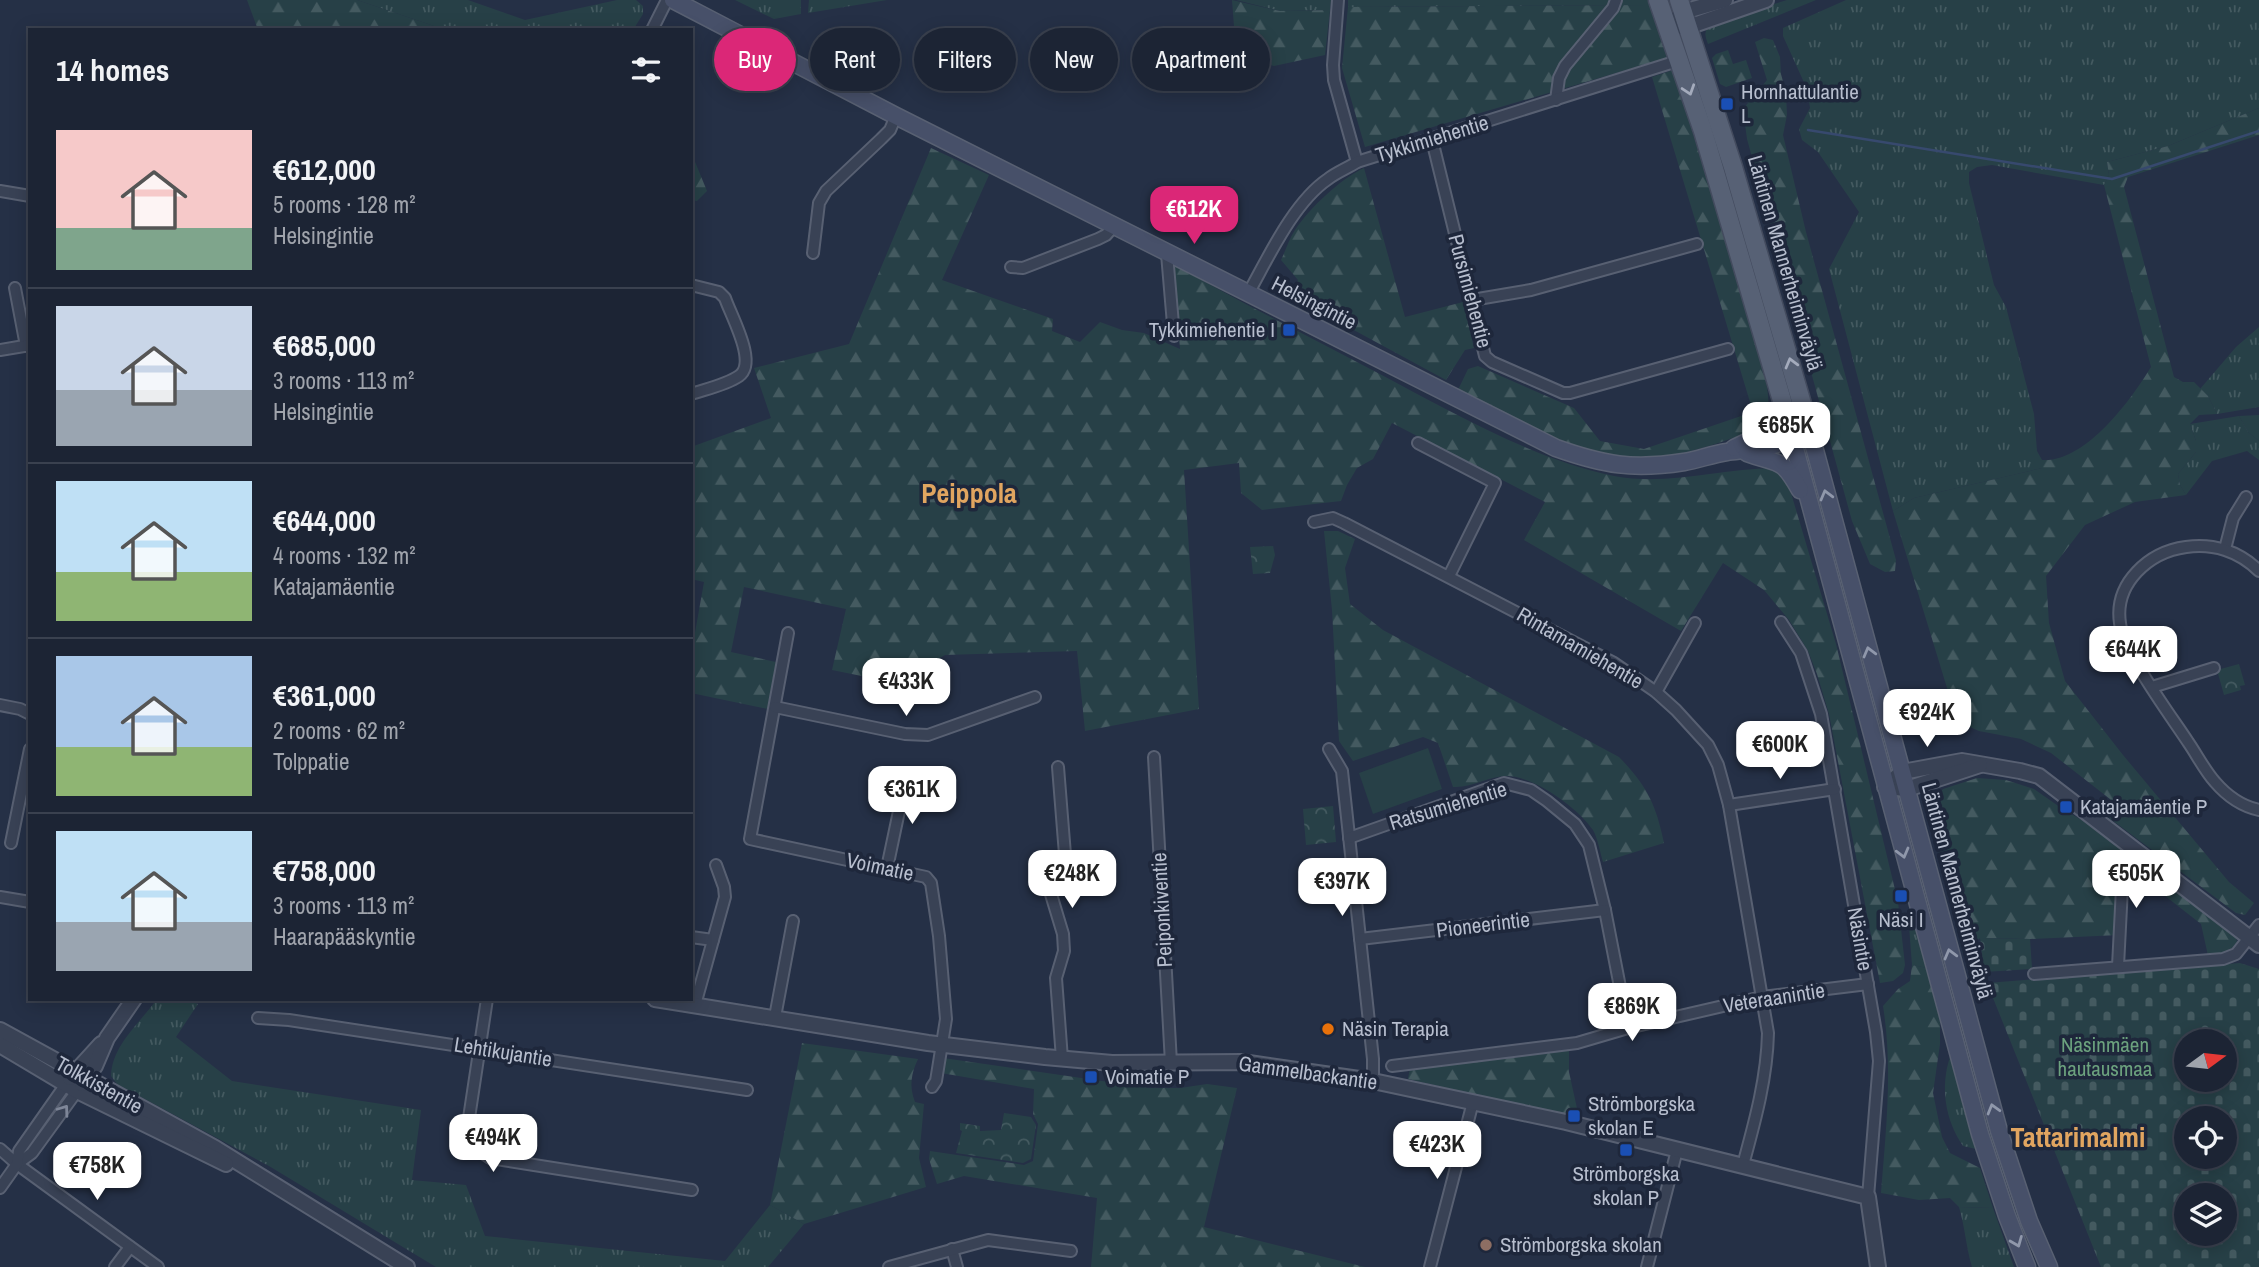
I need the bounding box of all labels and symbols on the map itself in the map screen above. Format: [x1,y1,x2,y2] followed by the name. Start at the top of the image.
[1741,77,1859,130] place label: Hornhattulantie L
[1681,84,1695,96] one-way arrow
[1719,96,1735,112] marker: Hornhattulantie L
[1372,108,1492,169] street label: Tykkimiehentie
[1741,152,1830,374] street label: Läntinen Mannerheiminväylä
[1145,187,1243,246] pin: €612K
[1441,231,1500,351] street label: Pursimiehentie
[1267,269,1362,336] street label: Helsingintie
[1149,315,1275,344] place label: Tykkimiehentie I
[1281,322,1297,338] marker: Tykkimiehentie I
[1785,357,1799,369] one-way arrow
[1737,402,1835,462] pin: €685K
[921,474,1017,512] district label: Peippola
[1820,489,1835,501] one-way arrow
[1512,600,1649,696] street label: Rintamamiehentie
[2084,626,2182,686] pin: €644K
[1863,646,1877,658] one-way arrow
[857,658,955,718] pin: €433K
[1878,690,1976,749] pin: €924K
[1731,722,1829,781] pin: €600K
[863,766,961,826] pin: €361K
[1385,774,1510,837] street label: Ratsumiehentie
[1915,779,2000,1003] street label: Läntinen Mannerheiminväylä
[2080,792,2207,821] place label: Katajamäentie P
[2058,799,2074,815] marker: Katajamäentie P
[844,845,916,888] street label: Voimatie
[1895,847,1909,859] one-way arrow
[1023,850,1121,910] pin: €248K
[2087,850,2185,910] pin: €505K
[1144,852,1179,968] street label: Peiponkiventie
[1293,858,1391,918] pin: €397K
[1893,888,1909,904] marker: Näsi I
[1435,904,1531,945] street label: Pioneerintie
[1841,905,1880,973] street label: Näsintie
[1879,905,1923,934] place label: Näsi I
[1944,948,1958,960] one-way arrow
[1721,975,1827,1020] street label: Veteraanintie
[1583,984,1681,1043] pin: €869K
[1342,1014,1449,1043] place label: Näsin Terapia
[1320,1021,1336,1037] marker: Näsin Terapia
[452,1029,554,1074] street label: Lehtikujantie
[2174,1029,2236,1092] north arrow
[2058,1030,2153,1083] park label: Näsinmäen hautausmaa
[1237,1048,1379,1097] street label: Gammelbackantie
[50,1049,148,1120] street label: Tolkkistentie
[1105,1062,1189,1091] place label: Voimatie P
[1083,1069,1099,1085] marker: Voimatie P
[1588,1089,1696,1142] place label: Strömborgska skolan E
[1987,1103,2002,1115] one-way arrow
[55,1105,68,1118] one-way arrow
[1566,1108,1582,1124] marker: Strömborgska skolan E
[444,1114,542,1174] pin: €494K
[2011,1118,2145,1156] district label: Tattarimalmi
[1388,1122,1486,1181] pin: €423K
[48,1142,146,1202] pin: €758K
[1618,1142,1634,1158] marker: Strömborgska skolan P
[1572,1159,1680,1212] place label: Strömborgska skolan P
[1500,1230,1662,1259] place label: Strömborgska skolan
[2008,1235,2022,1247] one-way arrow
[1478,1237,1494,1253] marker: Strömborgska skolan

